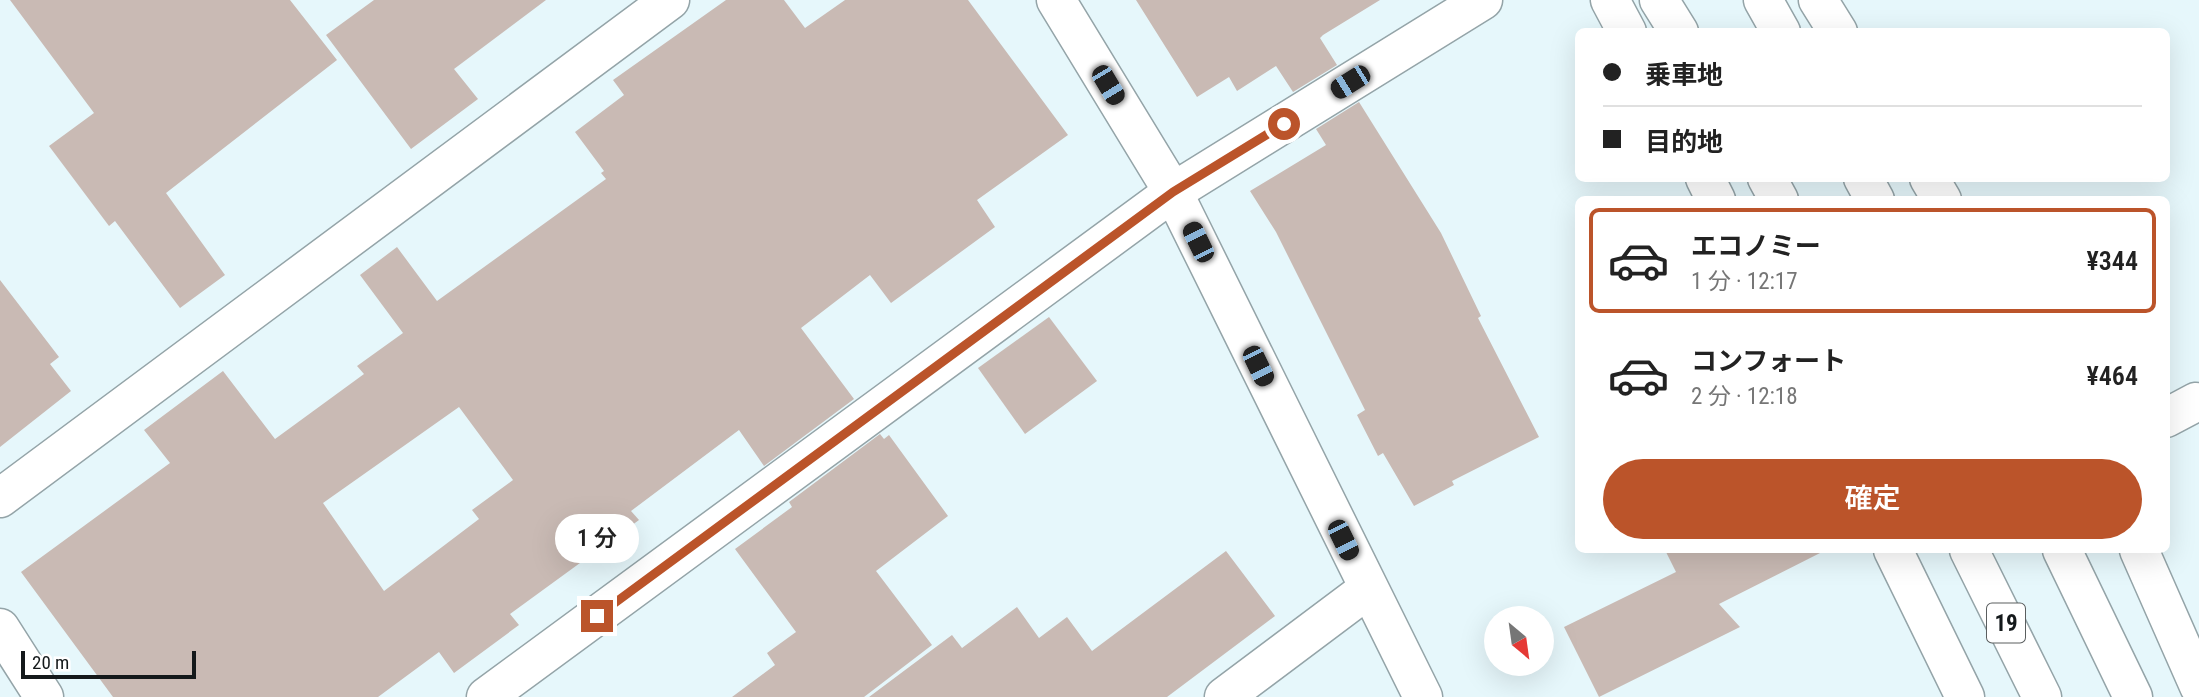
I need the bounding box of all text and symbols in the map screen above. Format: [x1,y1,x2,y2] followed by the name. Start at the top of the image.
[1645,60,1723,90] text: 乗車地
[1089,62,1128,108] car
[1327,62,1374,102] car
[1268,108,1300,140] route start
[1645,127,1723,157] text: 目的地
[1180,219,1217,265] car
[1607,229,1670,292] icon: car
[1691,231,1821,261] text: エコノミー
[2086,246,2138,276] text: ¥344
[1691,268,1798,295] text: 1 分 · 12:17
[1240,343,1277,389] car
[1607,344,1670,407] icon: car
[1691,346,1846,376] text: コンフォート
[2086,361,2138,391] text: ¥464
[1691,383,1798,410] text: 2 分 · 12:18
[1603,459,2142,539] button: 確定
[555,514,639,564] callout: 1 分
[1325,517,1362,563] car
[577,525,617,552] text: 1 分
[581,600,613,632] route end
[1987,604,2025,642] road number: 19
[1484,606,1554,676] north arrow
[1484,606,1554,676] map controls
[21,648,196,680] scale bar
[32,651,69,674] text: 20 m

